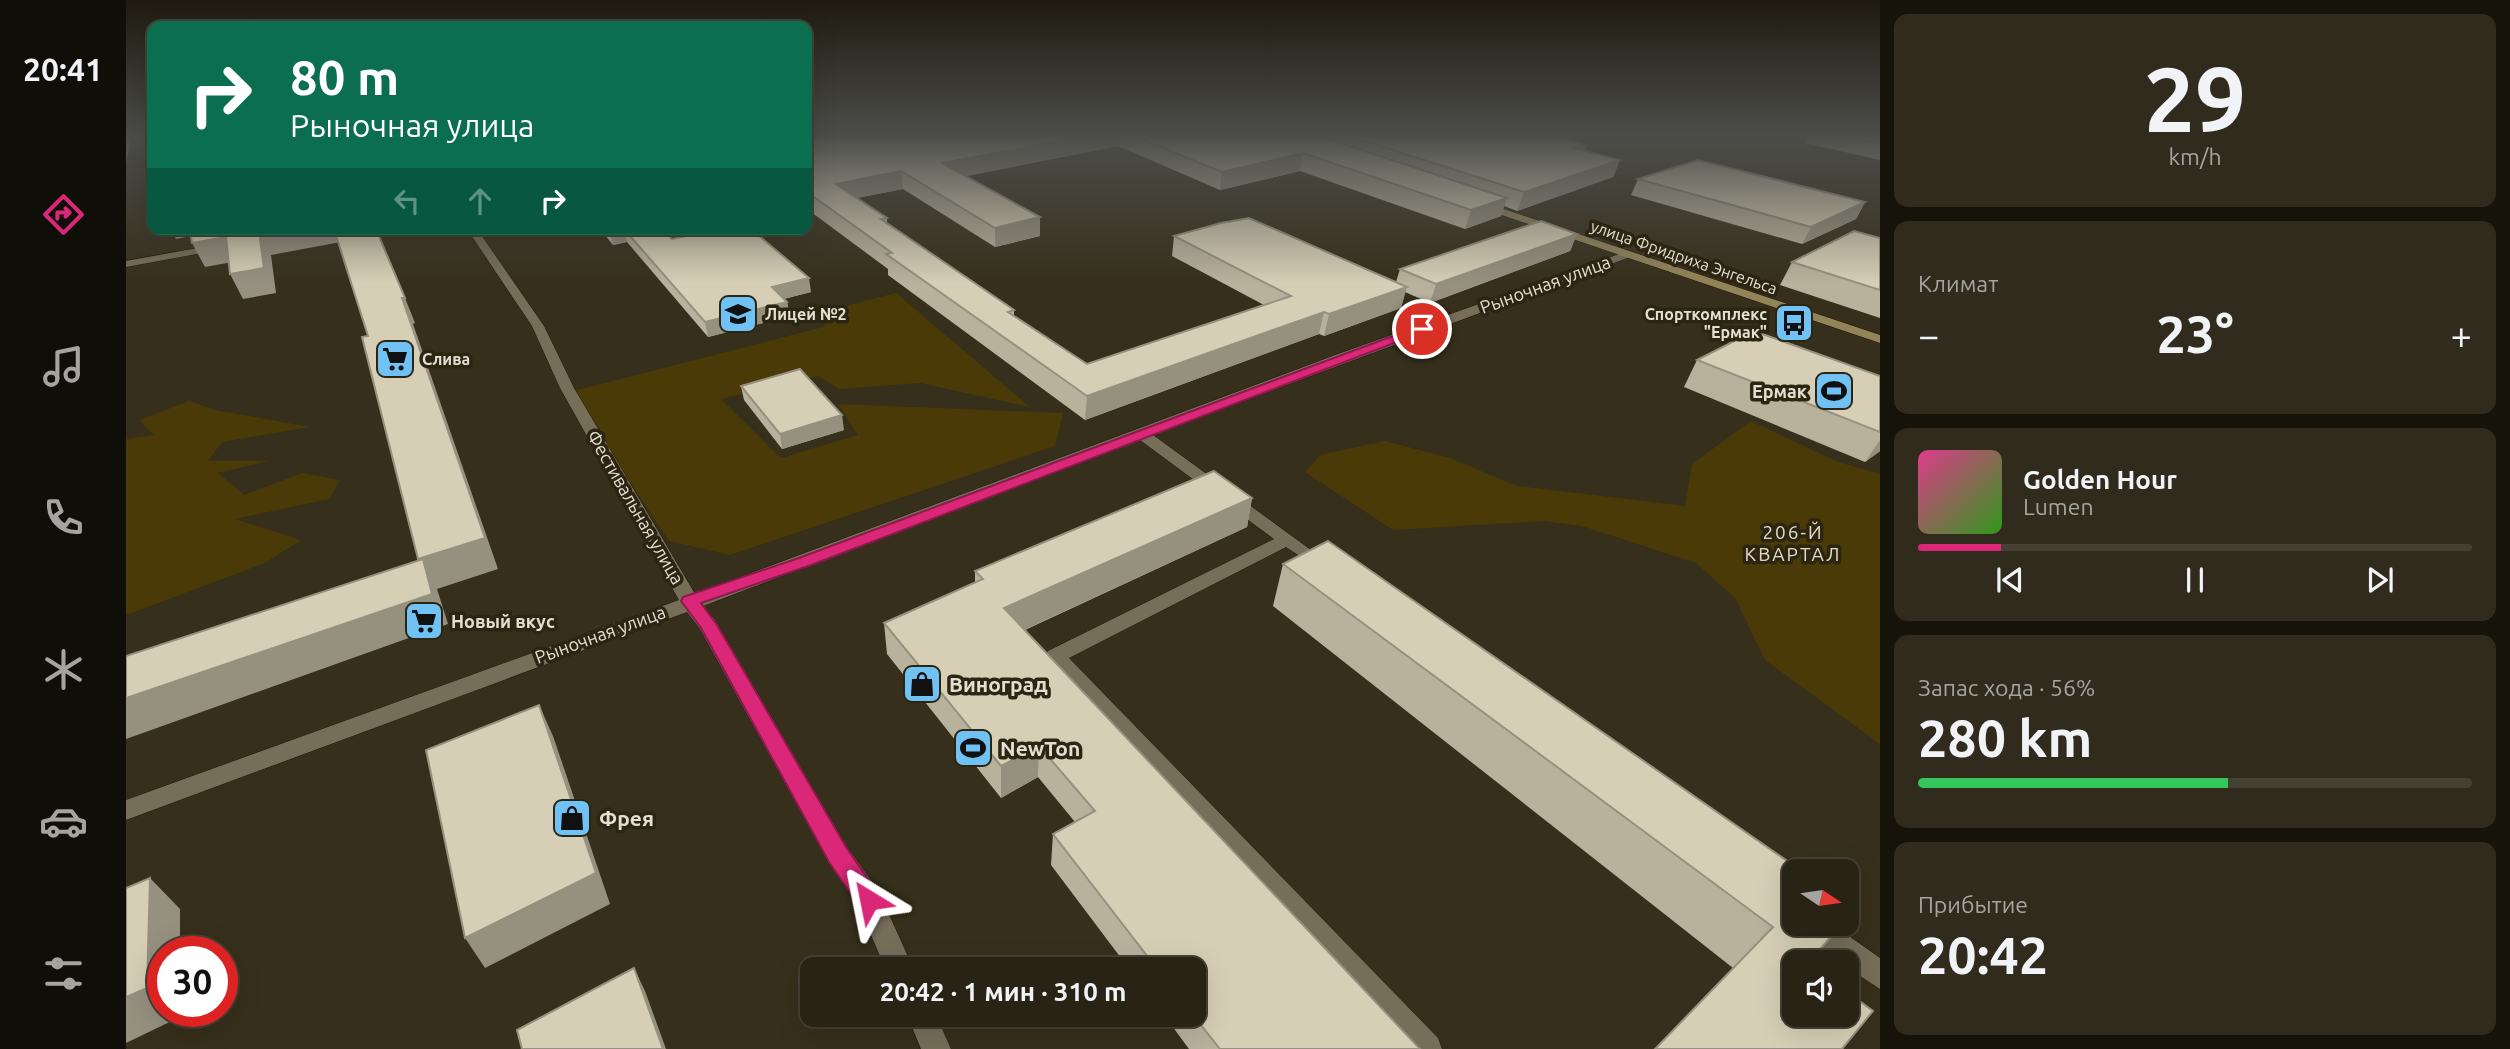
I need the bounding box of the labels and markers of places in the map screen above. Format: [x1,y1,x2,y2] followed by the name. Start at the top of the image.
[717,293,759,335] school or university icon: Лицей №2
[1392,299,1452,359] pin
[1773,302,1815,344] bus stop icon: Спорткомплекс "Ермак"
[765,305,847,323] place label: Лицей №2
[1645,305,1767,341] place label: Спорткомплекс "Ермак"
[374,338,416,380] supermarket icon: Слива
[422,350,470,368] place label: Слива
[1813,370,1855,412] sports icon: Ермак
[1752,381,1808,401] place label: Ермак
[403,600,445,642] supermarket icon: Новый вкус
[451,611,555,631] place label: Новый вкус
[901,663,943,705] shop icon: Виноград
[949,672,1048,696] place label: Виноград
[952,727,994,769] sports icon: NewTon
[1000,736,1080,760] place label: NewTon
[551,797,593,839] shop icon: Фрея
[599,806,654,830] place label: Фрея

